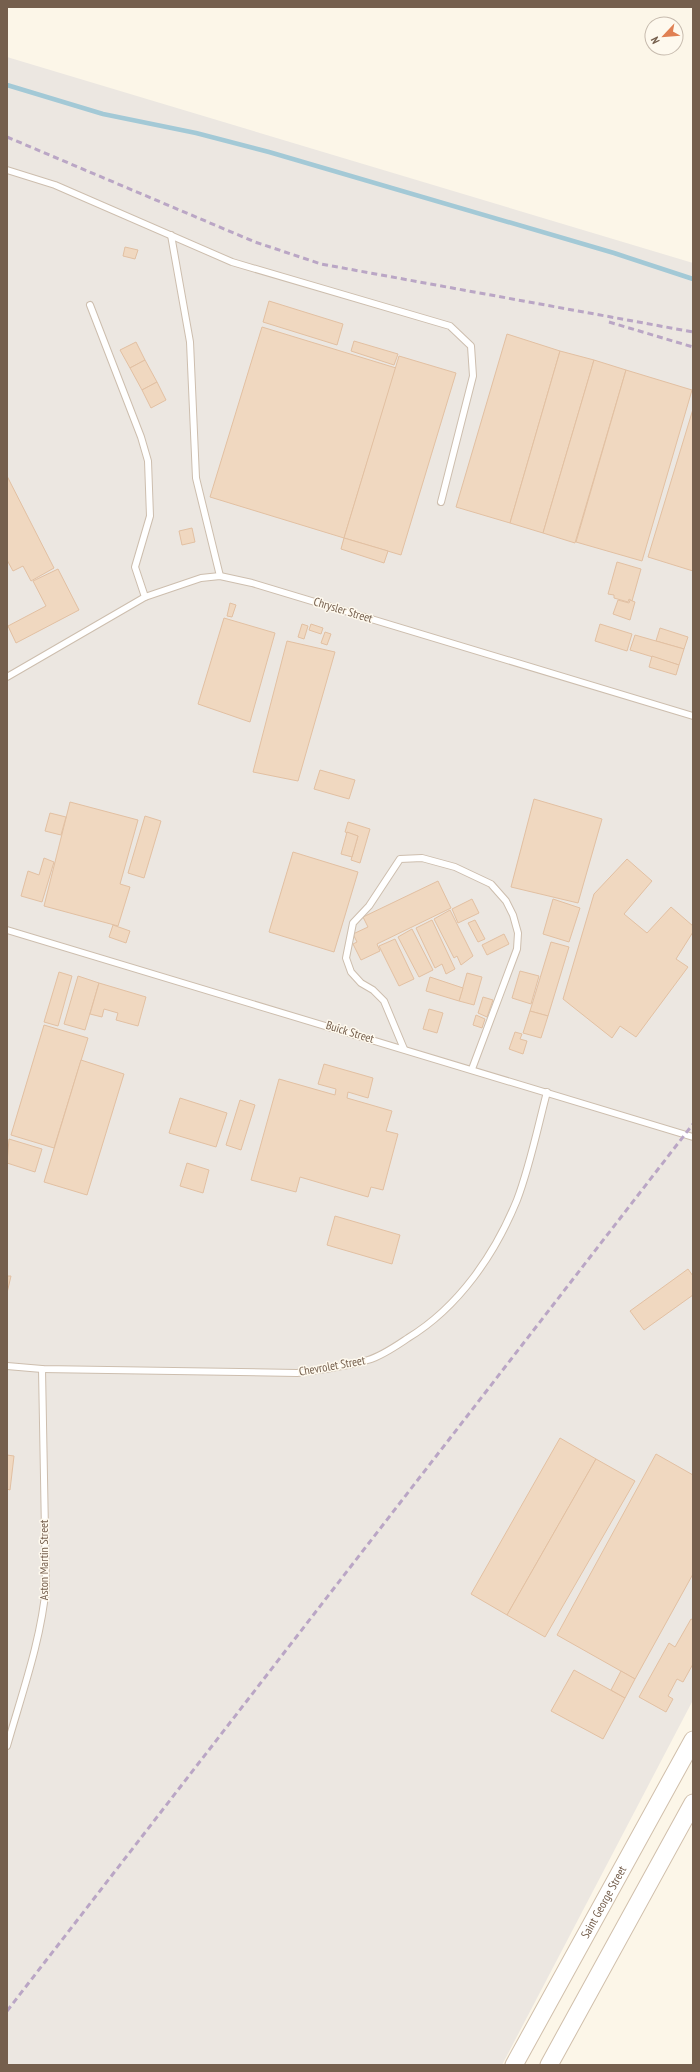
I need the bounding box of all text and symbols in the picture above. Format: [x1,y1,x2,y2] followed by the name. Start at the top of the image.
[644,16,684,56] north arrow
[647,35,663,46] text: N
[312,593,375,626] street label: Chrysler Street
[324,1017,377,1046] street label: Buick Street
[298,1352,367,1379] street label: Chevrolet Street
[36,1519,51,1600] street label: Aston Martin Street
[577,1862,630,1941] street label: Saint George Street

